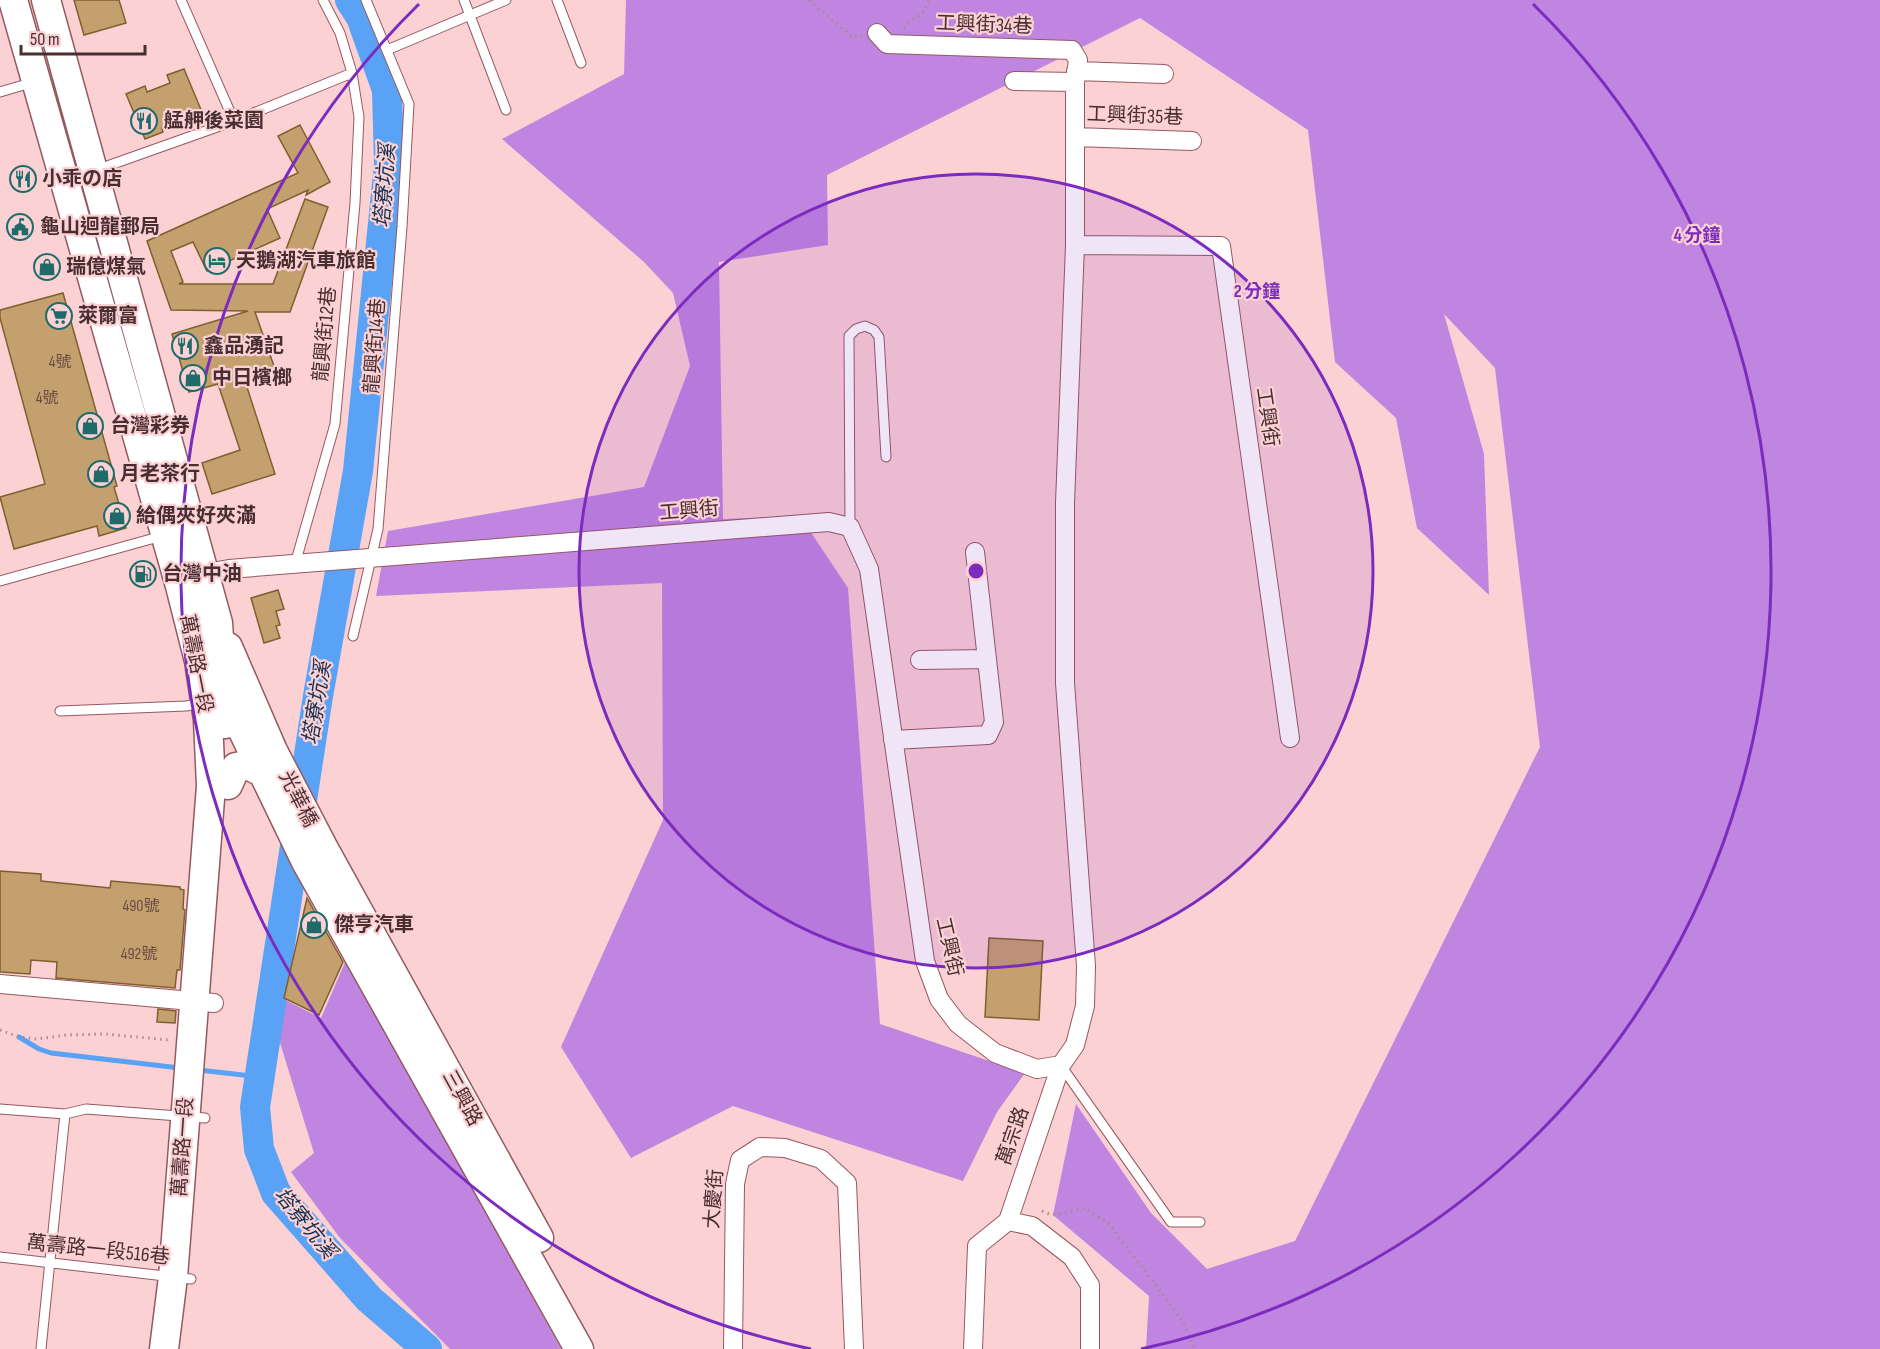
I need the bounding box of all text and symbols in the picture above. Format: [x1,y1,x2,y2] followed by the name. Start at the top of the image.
[935,11,1033,39] street label: 工興街34巷
[21,18,146,56] scale bar
[30,29,60,50] text: 50 m
[1086,102,1184,130] street label: 工興街35巷
[129,106,159,136] restaurant icon: 艋舺後菜園
[164,109,264,133] place label: 艋舺後菜園
[370,140,401,229] water label: 塔寮坑溪
[8,164,38,194] restaurant icon: 小乖の店
[42,167,122,191] place label: 小乖の店
[5,212,35,242] public building icon: 龜山迴龍郵局
[40,215,160,239] place label: 龜山迴龍郵局
[1673,225,1721,246] text: 4 分鐘
[202,246,232,276] hotel icon: 天鵝湖汽車旅館
[236,249,376,273] place label: 天鵝湖汽車旅館
[32,252,62,282] shop icon: 瑞億煤氣
[66,255,146,279] place label: 瑞億煤氣
[1234,281,1280,302] text: 2 分鐘
[309,285,341,383] street label: 龍興街12巷
[360,298,390,394] street label: 龍興街14巷
[44,301,74,331] supermarket icon: 萊爾富
[78,304,138,328] place label: 萊爾富
[170,331,200,361] restaurant icon: 鑫品湧記
[204,334,284,358] place label: 鑫品湧記
[49,353,71,372] house number: 4號
[178,363,208,393] shop icon: 中日檳榔
[212,366,292,390] place label: 中日檳榔
[1251,386,1283,448] street label: 工興街
[36,389,58,408] house number: 4號
[75,411,105,441] shop icon: 台灣彩券
[110,414,190,438] place label: 台灣彩券
[86,459,116,489] shop icon: 月老茶行
[120,462,200,486] place label: 月老茶行
[658,496,720,526] street label: 工興街
[102,501,132,531] shop icon: 給偶夾好夾滿
[136,504,256,528] place label: 給偶夾好夾滿
[128,559,158,589] fuel station icon: 台灣中油
[966,561,986,581] centre of rings
[162,562,242,586] place label: 台灣中油
[175,613,217,715] street label: 萬壽路一段
[298,657,336,746] water label: 塔寮坑溪
[274,767,322,831] street label: 光華橋
[123,897,159,916] house number: 490號
[299,910,329,940] shop icon: 傑亨汽車
[334,913,414,937] place label: 傑亨汽車
[931,915,967,979] street label: 工興街
[121,945,157,964] house number: 492號
[437,1066,487,1130] street label: 三興路
[168,1096,198,1198] street label: 萬壽路一段
[992,1104,1034,1168] street label: 萬宗路
[700,1168,728,1230] street label: 大慶街
[269,1182,343,1266] water label: 塔寮坑溪
[25,1231,171,1269] street label: 萬壽路一段516巷

